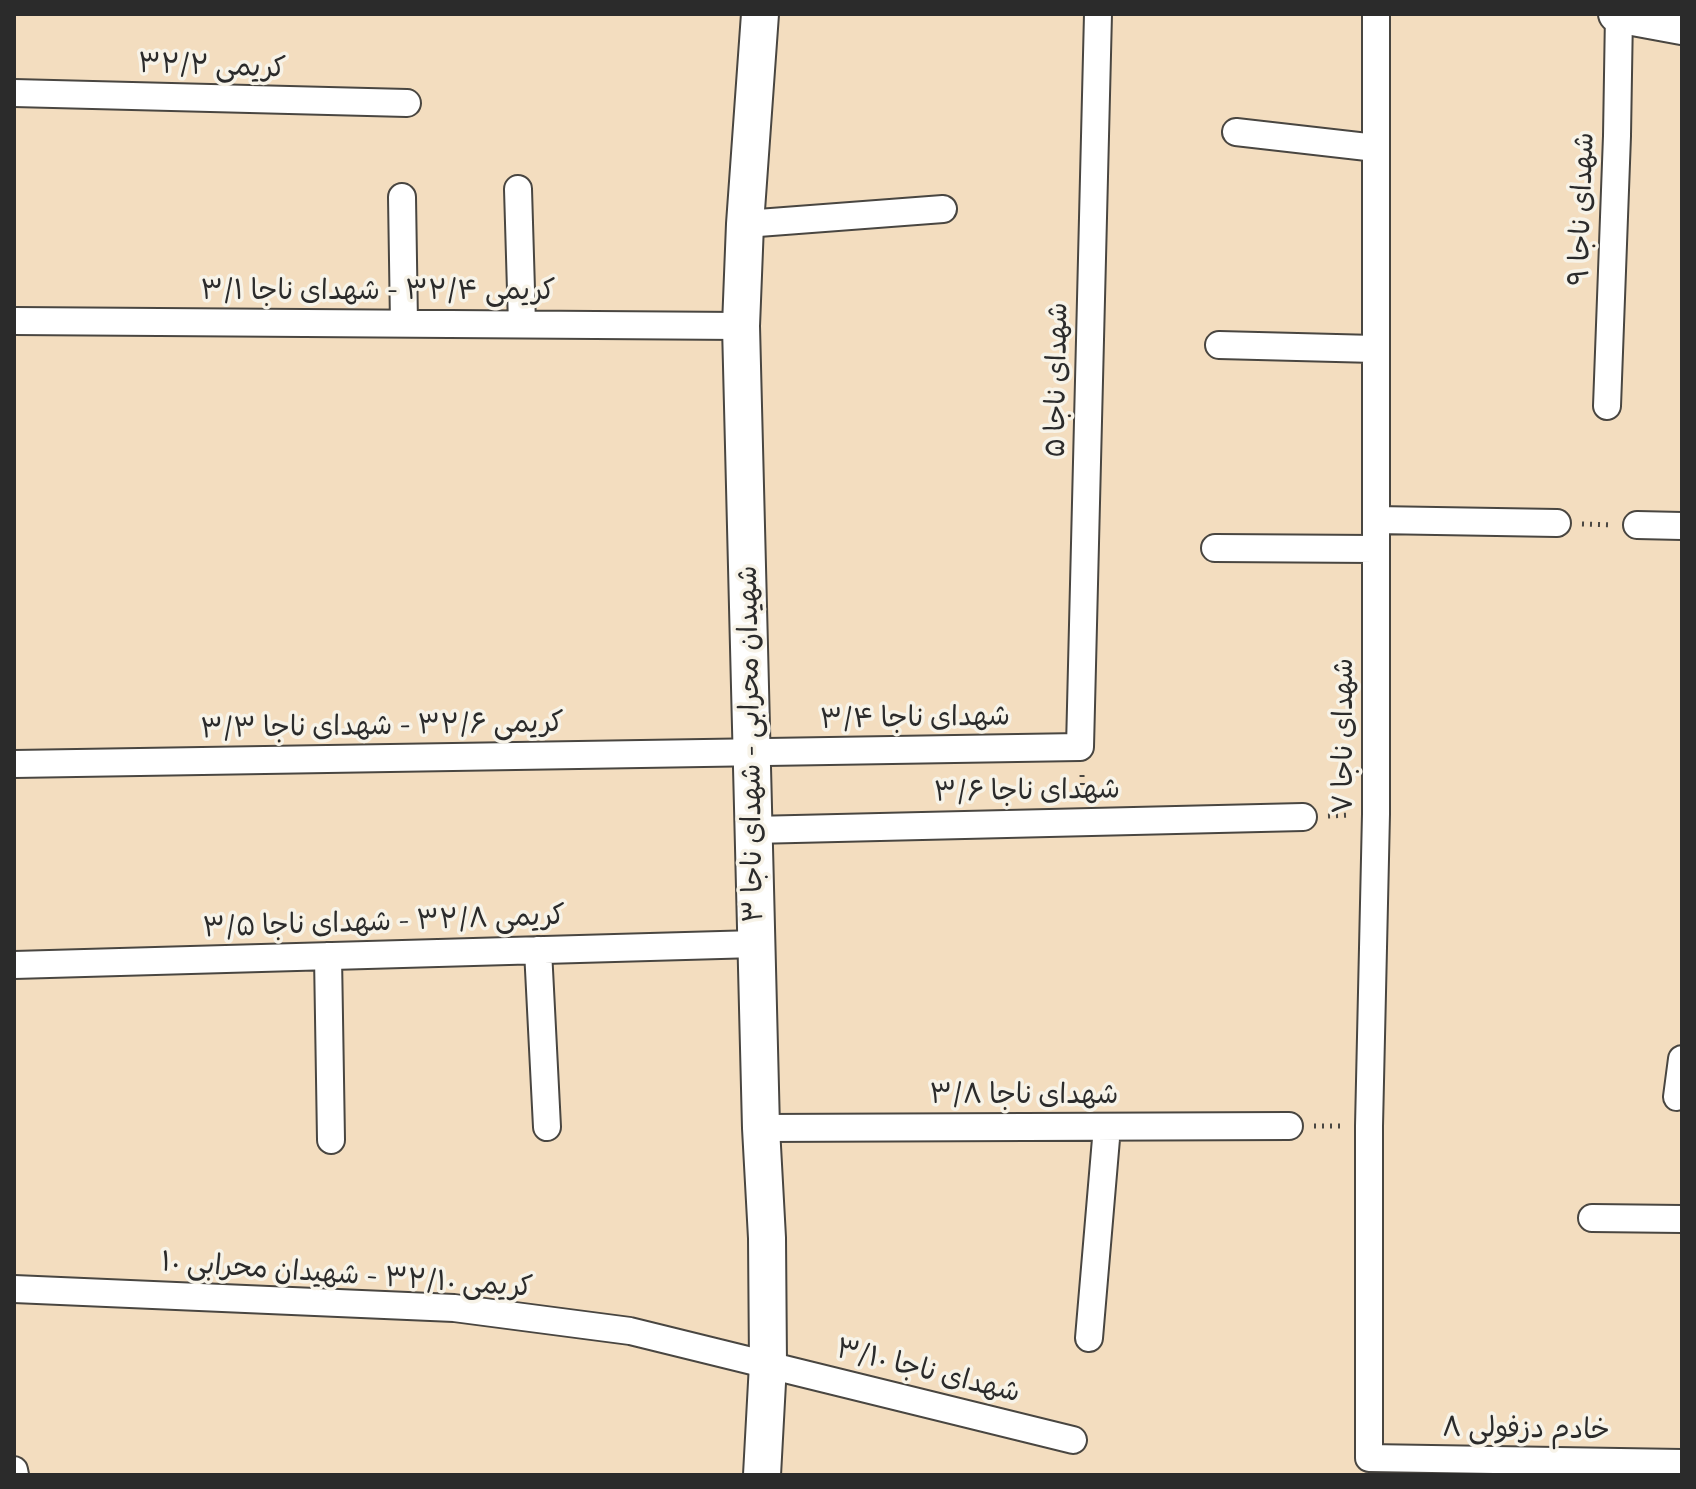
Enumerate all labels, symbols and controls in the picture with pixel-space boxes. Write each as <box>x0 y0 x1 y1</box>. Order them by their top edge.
street label: کریمی ۳۲/۲ <box>137 47 287 85</box>
street label: شهدای ناجا ۹ <box>1563 132 1601 286</box>
street label: کریمی ۳۲/۴ - شهدای ناجا ۳/۱ <box>201 274 555 308</box>
street label: شهدای ناجا ۵ <box>1039 302 1075 458</box>
street label: شهیدان محرابی - شهدای ناجا ۳ <box>731 565 771 923</box>
street label: شهدای ناجا ۷ <box>1327 658 1361 814</box>
street label: شهدای ناجا ۳/۴ <box>820 700 1010 736</box>
street label: کریمی ۳۲/۶ - شهدای ناجا ۳/۳ <box>200 706 564 746</box>
street label: شهدای ناجا ۳/۶ <box>934 773 1120 809</box>
street label: کریمی ۳۲/۸ - شهدای ناجا ۳/۵ <box>202 899 566 945</box>
street label: شهدای ناجا ۳/۸ <box>930 1078 1118 1112</box>
street label: کریمی ۳۲/۱۰ - شهیدان محرابی ۱۰ <box>160 1245 534 1305</box>
street label: شهدای ناجا ۳/۱۰ <box>833 1332 1023 1410</box>
street label: خادم دزفولی ۸ <box>1442 1411 1610 1447</box>

